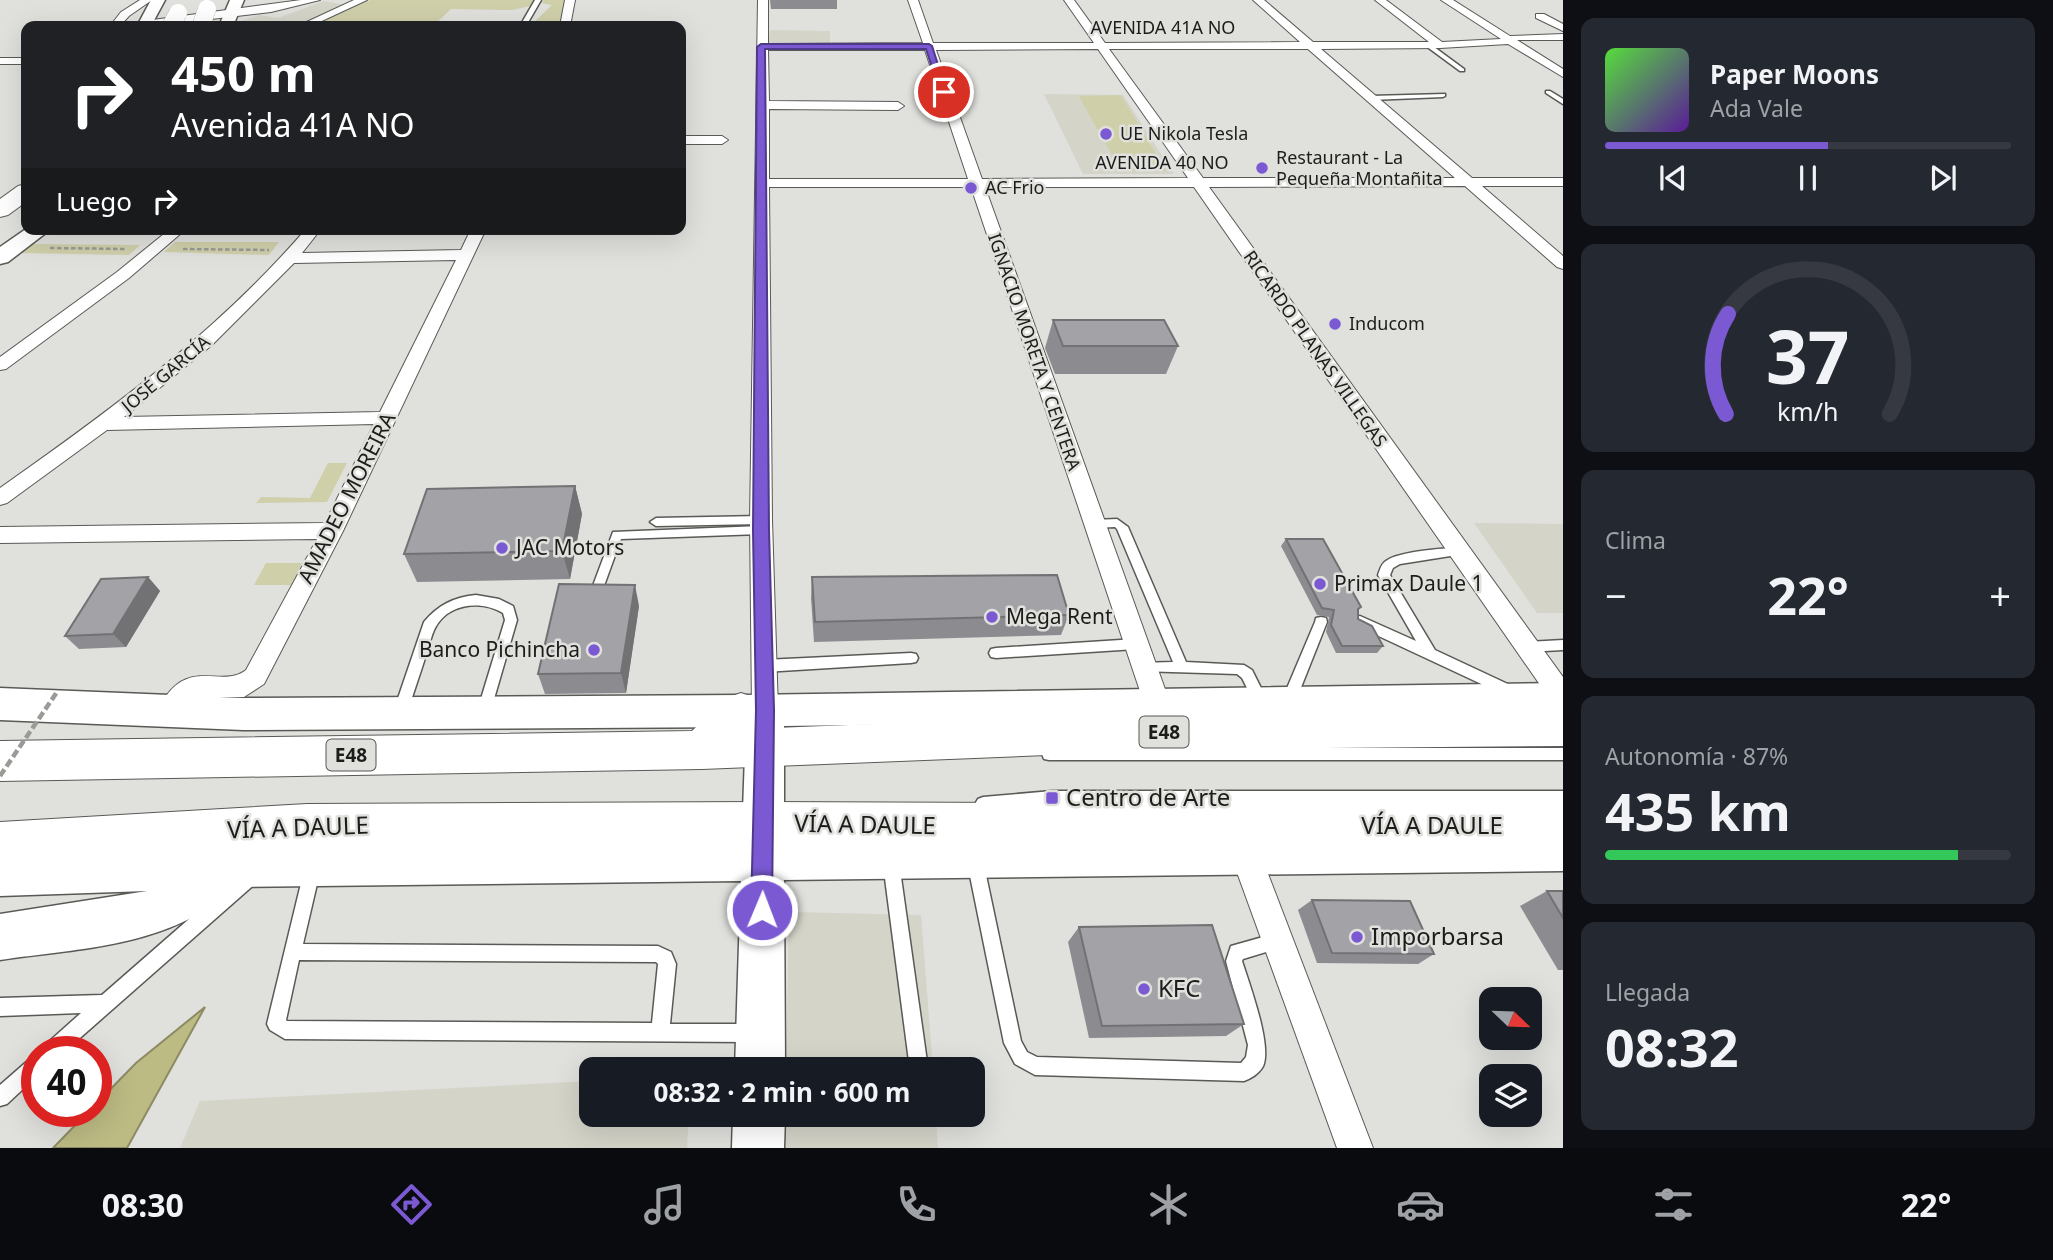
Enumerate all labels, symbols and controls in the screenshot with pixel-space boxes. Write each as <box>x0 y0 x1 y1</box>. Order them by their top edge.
street label: AVENIDA 41A NO <box>1091 15 1235 39</box>
text: 450 m <box>171 40 316 106</box>
icon: right <box>56 49 147 140</box>
text: Paper Moons <box>1710 56 1879 92</box>
pin <box>914 62 974 122</box>
icon: arrive <box>925 73 963 111</box>
text: Ada Vale <box>1710 92 1803 124</box>
text: Avenida 41A NO <box>171 103 414 146</box>
place label: UE Nikola Tesla <box>1120 121 1248 145</box>
marker: UE Nikola Tesla <box>1098 126 1114 142</box>
place label: Restaurant - La Pequeña Montañita <box>1276 145 1443 190</box>
street label: AVENIDA 40 NO <box>1095 150 1229 174</box>
icon: previous <box>1654 159 1692 197</box>
icon: pause <box>1789 159 1827 197</box>
icon: next <box>1924 159 1962 197</box>
marker: Restaurant - La Pequeña Montañita <box>1254 160 1270 176</box>
place label: AC Frio <box>985 175 1045 199</box>
marker: AC Frio <box>963 180 979 196</box>
icon: right <box>146 182 184 220</box>
text: Luego <box>56 183 132 219</box>
street label: IGNACIO MORETA Y CENTERA <box>983 230 1087 474</box>
street label: RICARDO PLANAS VILLEGAS <box>1239 245 1393 452</box>
text: 37 <box>1766 306 1850 405</box>
place label: Inducom <box>1349 311 1425 335</box>
marker: Inducom <box>1327 316 1343 332</box>
street label: JOSÉ GARCÍA <box>115 329 215 419</box>
text: km/h <box>1777 394 1839 428</box>
street label: AMADEO MOREIRA <box>291 407 402 588</box>
text: Clima <box>1605 524 1666 556</box>
place label: JAC Motors <box>514 533 624 561</box>
marker: JAC Motors <box>494 540 510 556</box>
text: 22° <box>1767 559 1849 630</box>
place label: Primax Daule 1 <box>1334 569 1484 597</box>
text: − <box>1605 569 1627 621</box>
text: + <box>1989 569 2011 621</box>
marker: Primax Daule 1 <box>1312 576 1328 592</box>
place label: Mega Rent <box>1006 602 1113 630</box>
marker: Mega Rent <box>984 609 1000 625</box>
place label: Banco Pichincha <box>419 635 580 663</box>
marker: Banco Pichincha <box>586 642 602 658</box>
road number: E48 <box>1140 716 1188 748</box>
road number: E48 <box>326 740 376 770</box>
text: Autonomía · 87% <box>1605 740 1788 772</box>
text: 435 km <box>1605 775 1791 846</box>
place label: Centro de Arte <box>1066 780 1230 813</box>
marker: Centro de Arte <box>1044 790 1060 806</box>
street label: VÍA A DAULE <box>794 806 936 841</box>
street label: VÍA A DAULE <box>227 808 369 845</box>
street label: VÍA A DAULE <box>1361 808 1503 841</box>
position arrow <box>725 873 799 947</box>
place label: Imporbarsa <box>1371 919 1504 952</box>
marker: Imporbarsa <box>1349 929 1365 945</box>
place label: KFC <box>1158 971 1200 1004</box>
text: Llegada <box>1605 976 1690 1008</box>
marker: KFC <box>1136 981 1152 997</box>
north arrow <box>1479 987 1542 1050</box>
map controls <box>1479 987 1542 1127</box>
text: 08:32 <box>1605 1011 1739 1082</box>
speed limit sign: 40 <box>21 1036 112 1127</box>
button: layers <box>1479 1064 1542 1127</box>
text: 08:32 · 2 min · 600 m <box>654 1074 910 1110</box>
icon: directions <box>387 1180 436 1229</box>
icon: music <box>640 1180 689 1229</box>
icon: phone <box>892 1180 941 1229</box>
icon: climate <box>1144 1180 1193 1229</box>
icon: car <box>1396 1180 1445 1229</box>
icon: filters <box>1649 1180 1698 1229</box>
text: 08:30 <box>102 1183 184 1226</box>
text: 22° <box>1901 1183 1951 1226</box>

